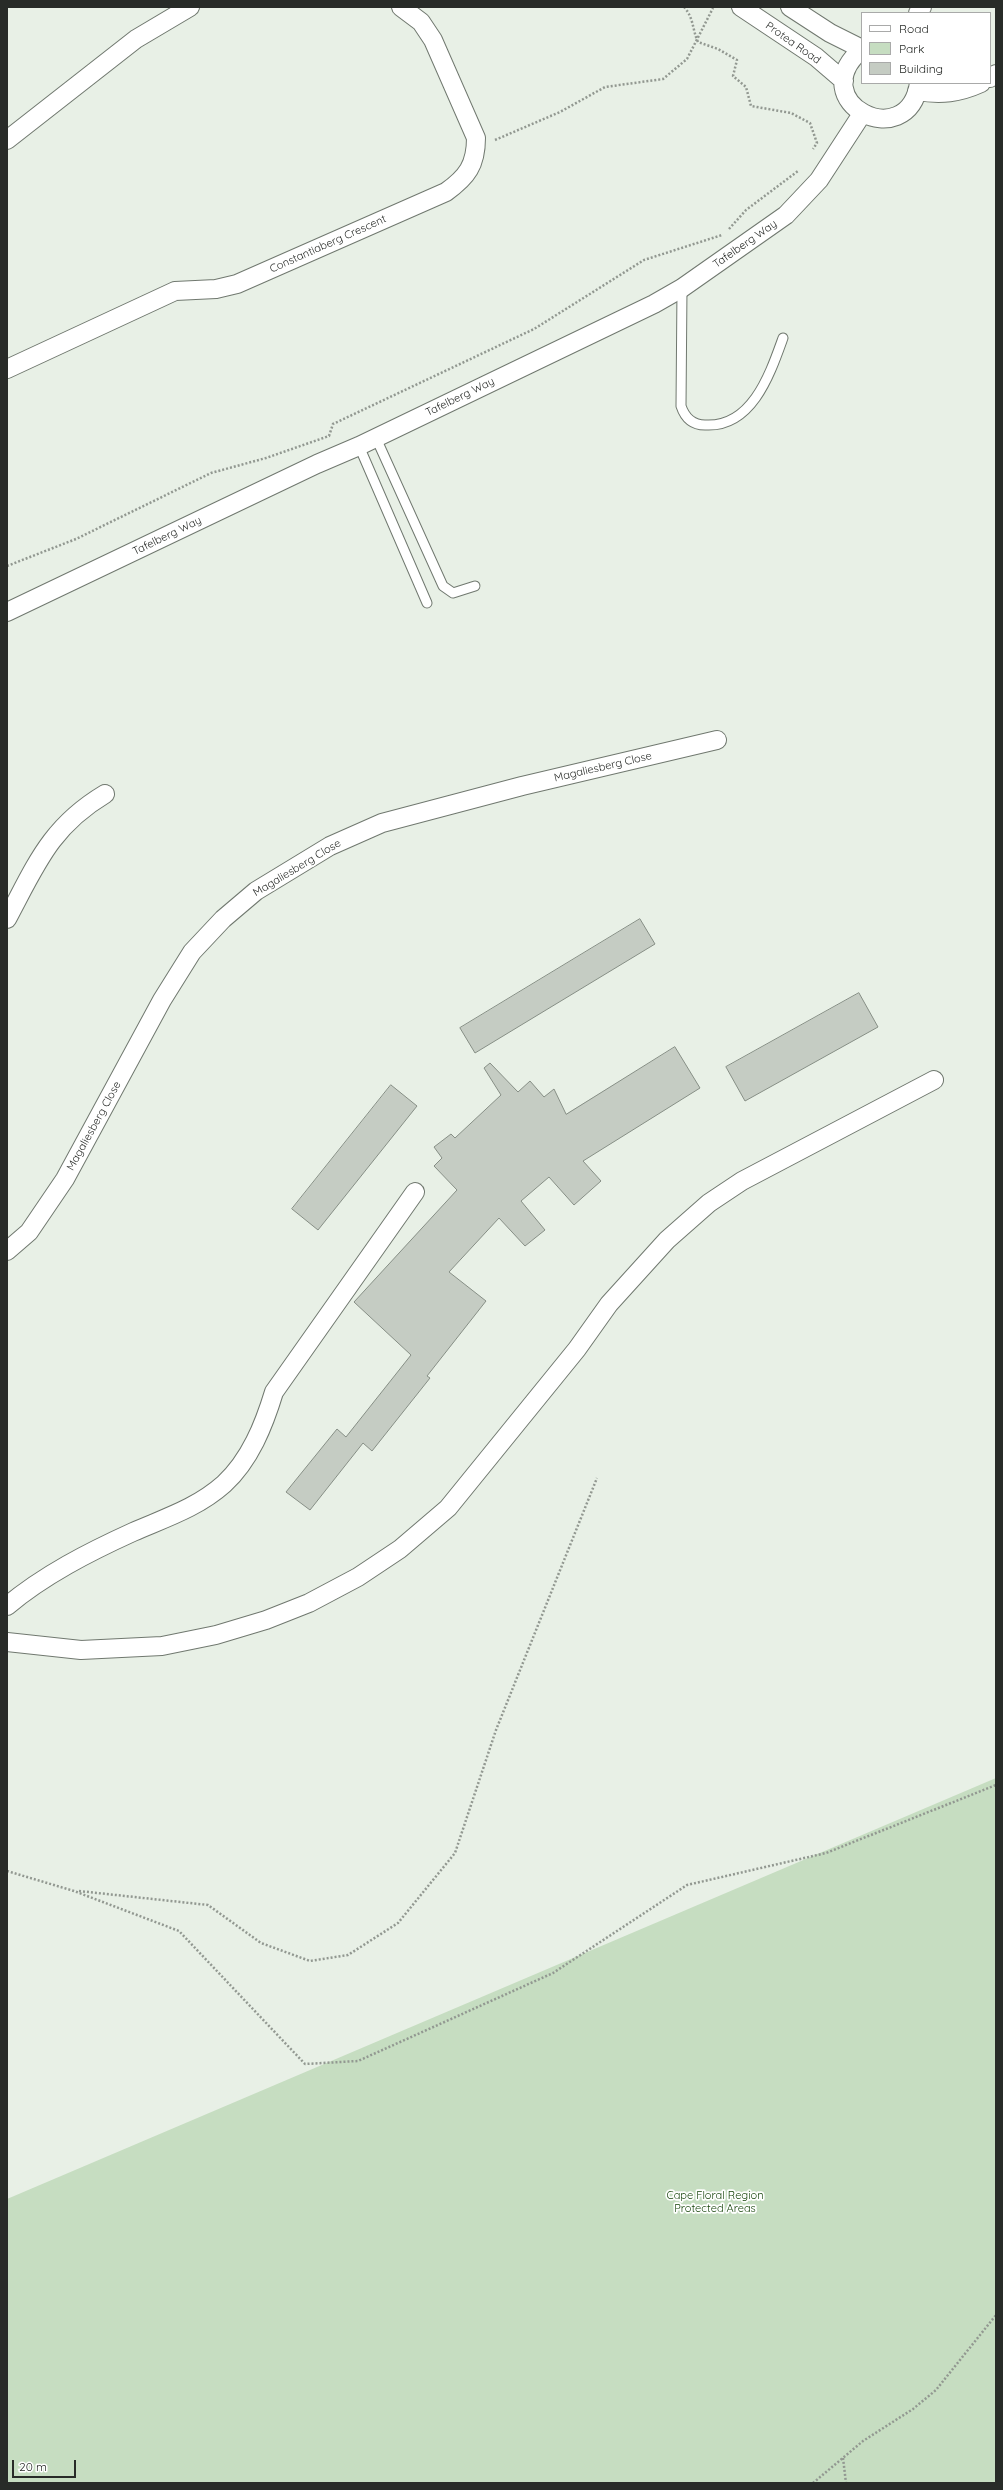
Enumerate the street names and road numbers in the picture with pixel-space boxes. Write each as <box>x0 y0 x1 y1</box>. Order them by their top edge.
street label: Protea Road <box>763 19 823 67</box>
street label: Constantiaberg Crescent <box>268 212 388 276</box>
street label: Tafelberg Way <box>711 217 779 271</box>
street label: Tafelberg Way <box>424 375 496 419</box>
street label: Tafelberg Way <box>131 514 203 558</box>
street label: Magaliesberg Close <box>553 749 653 785</box>
street label: Magaliesberg Close <box>251 837 343 899</box>
street label: Magaliesberg Close <box>64 1079 124 1173</box>

